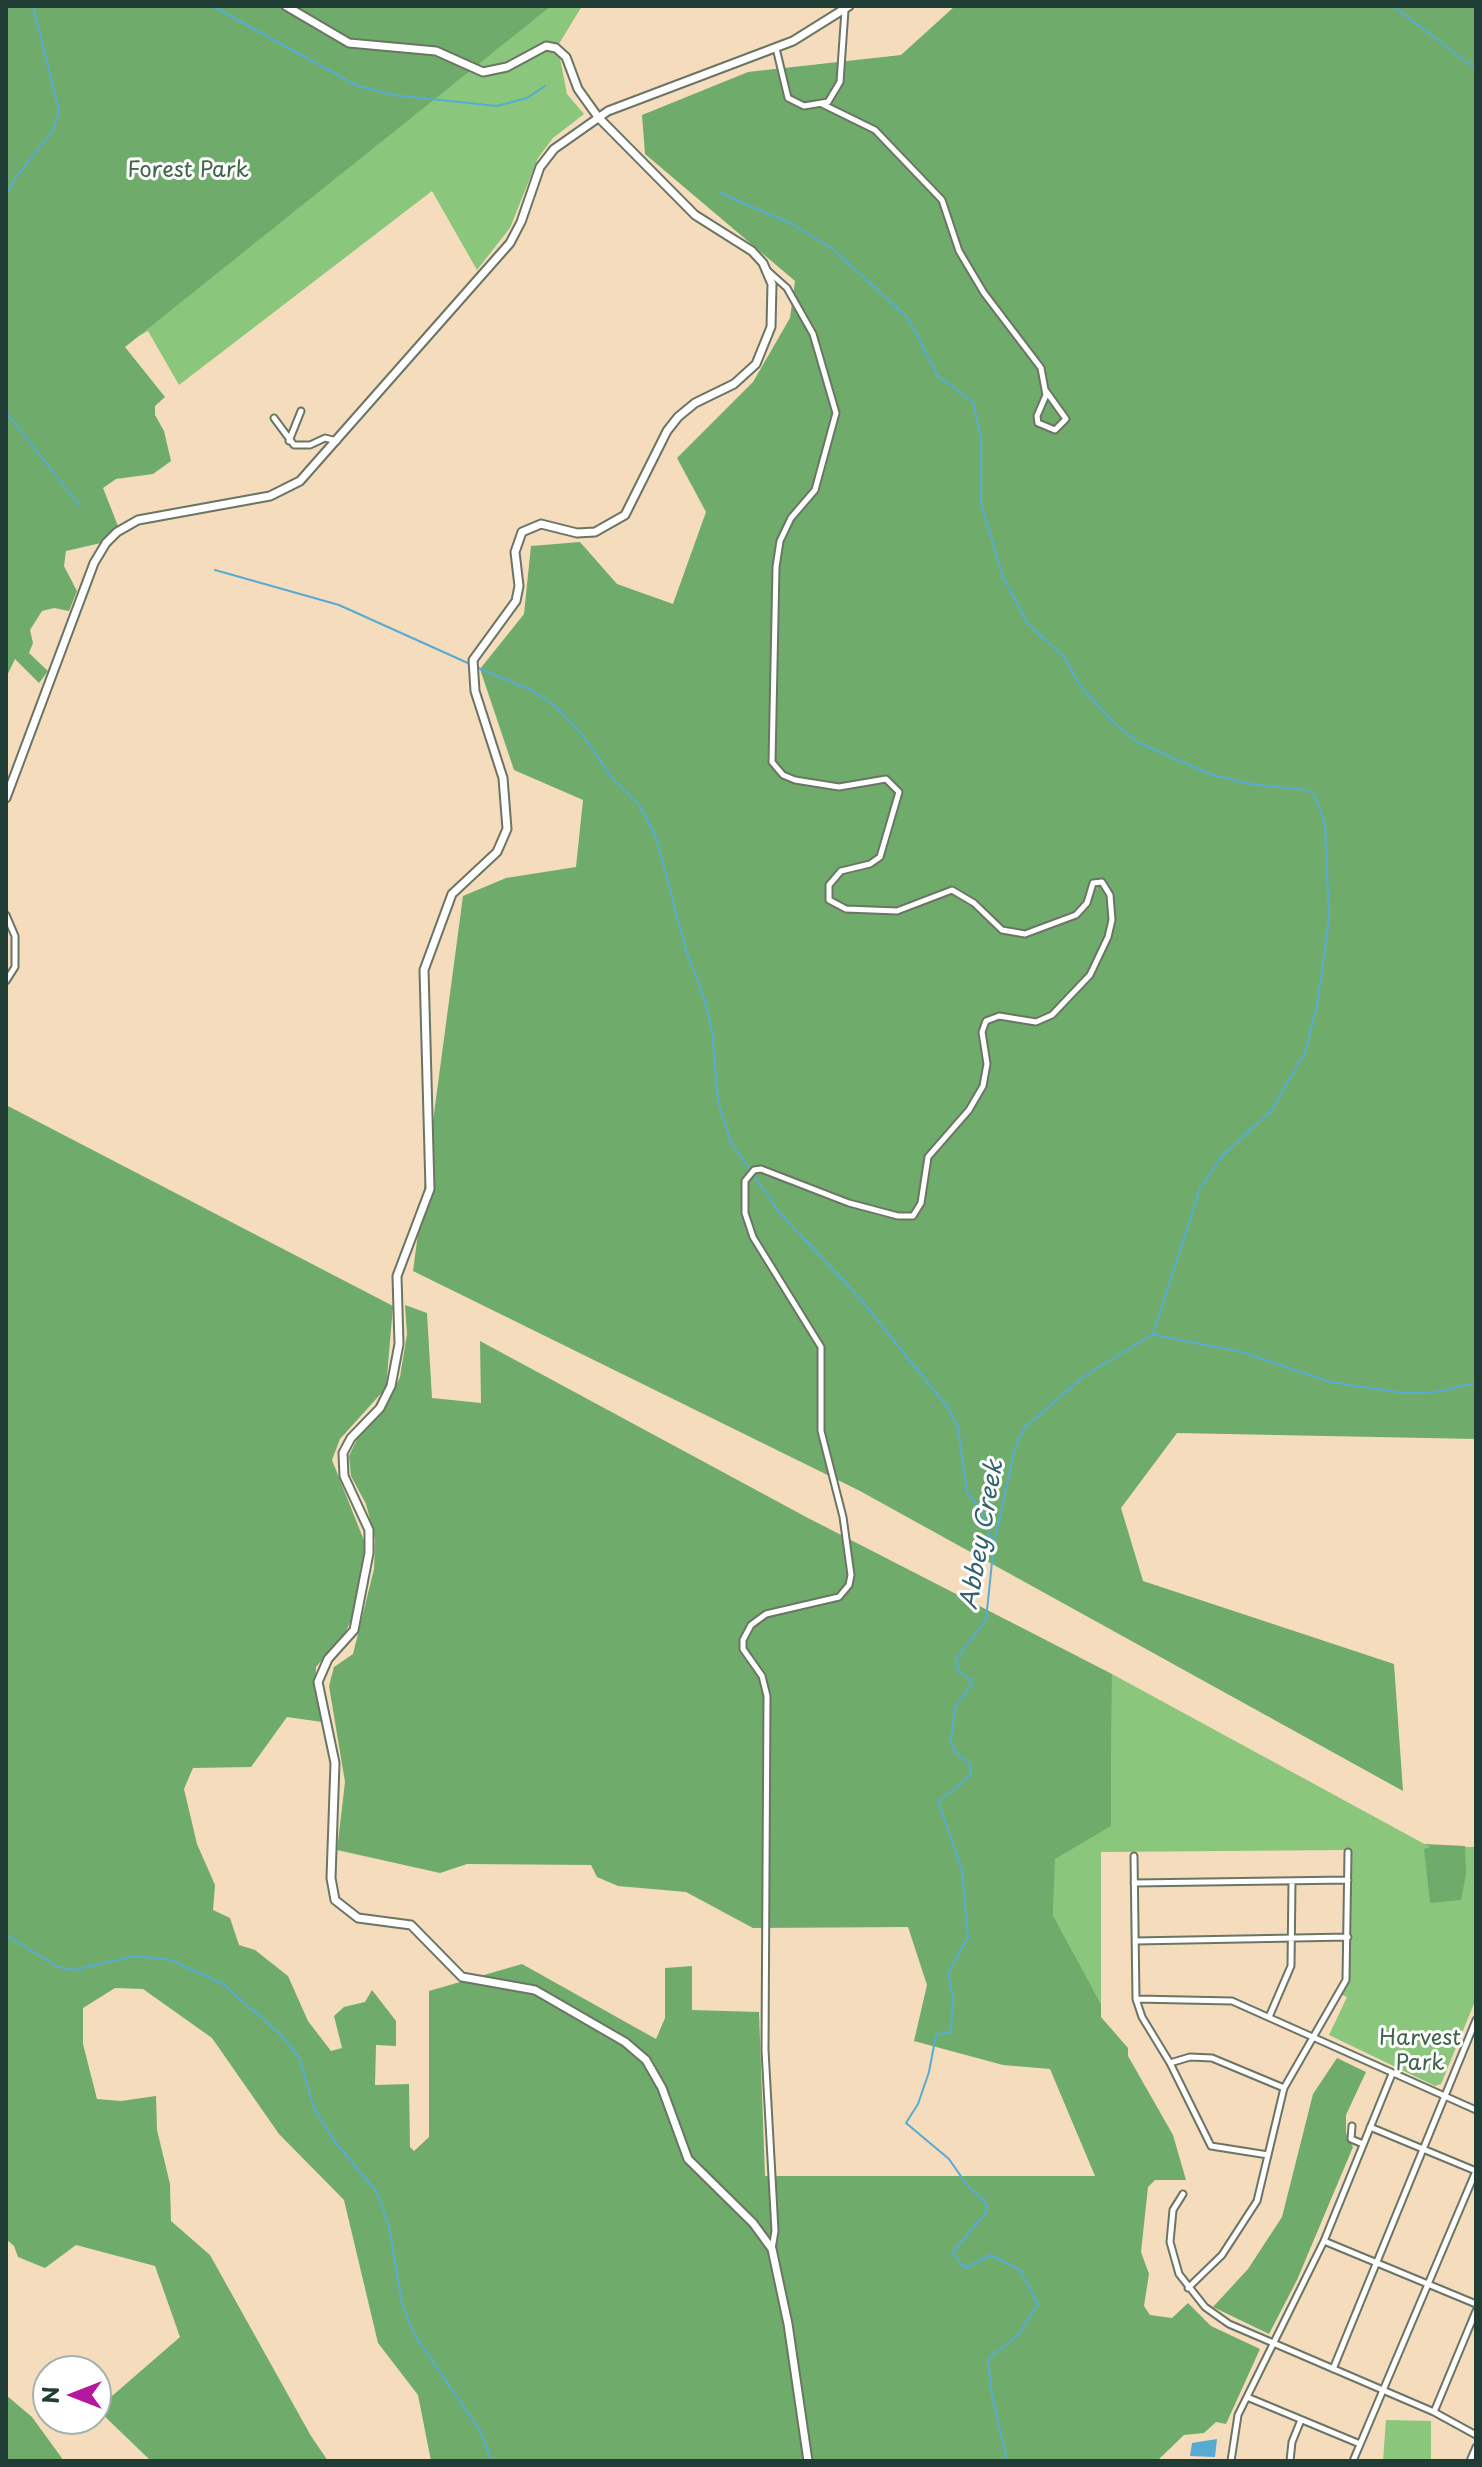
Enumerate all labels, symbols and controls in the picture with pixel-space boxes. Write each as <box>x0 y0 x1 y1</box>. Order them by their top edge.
park label: Forest Park <box>127 158 249 184</box>
water label: Abbey Creek <box>956 1458 1010 1612</box>
park label: Harvest Park <box>1379 2026 1461 2078</box>
north arrow <box>32 2355 112 2435</box>
text: N <box>33 2386 66 2404</box>

